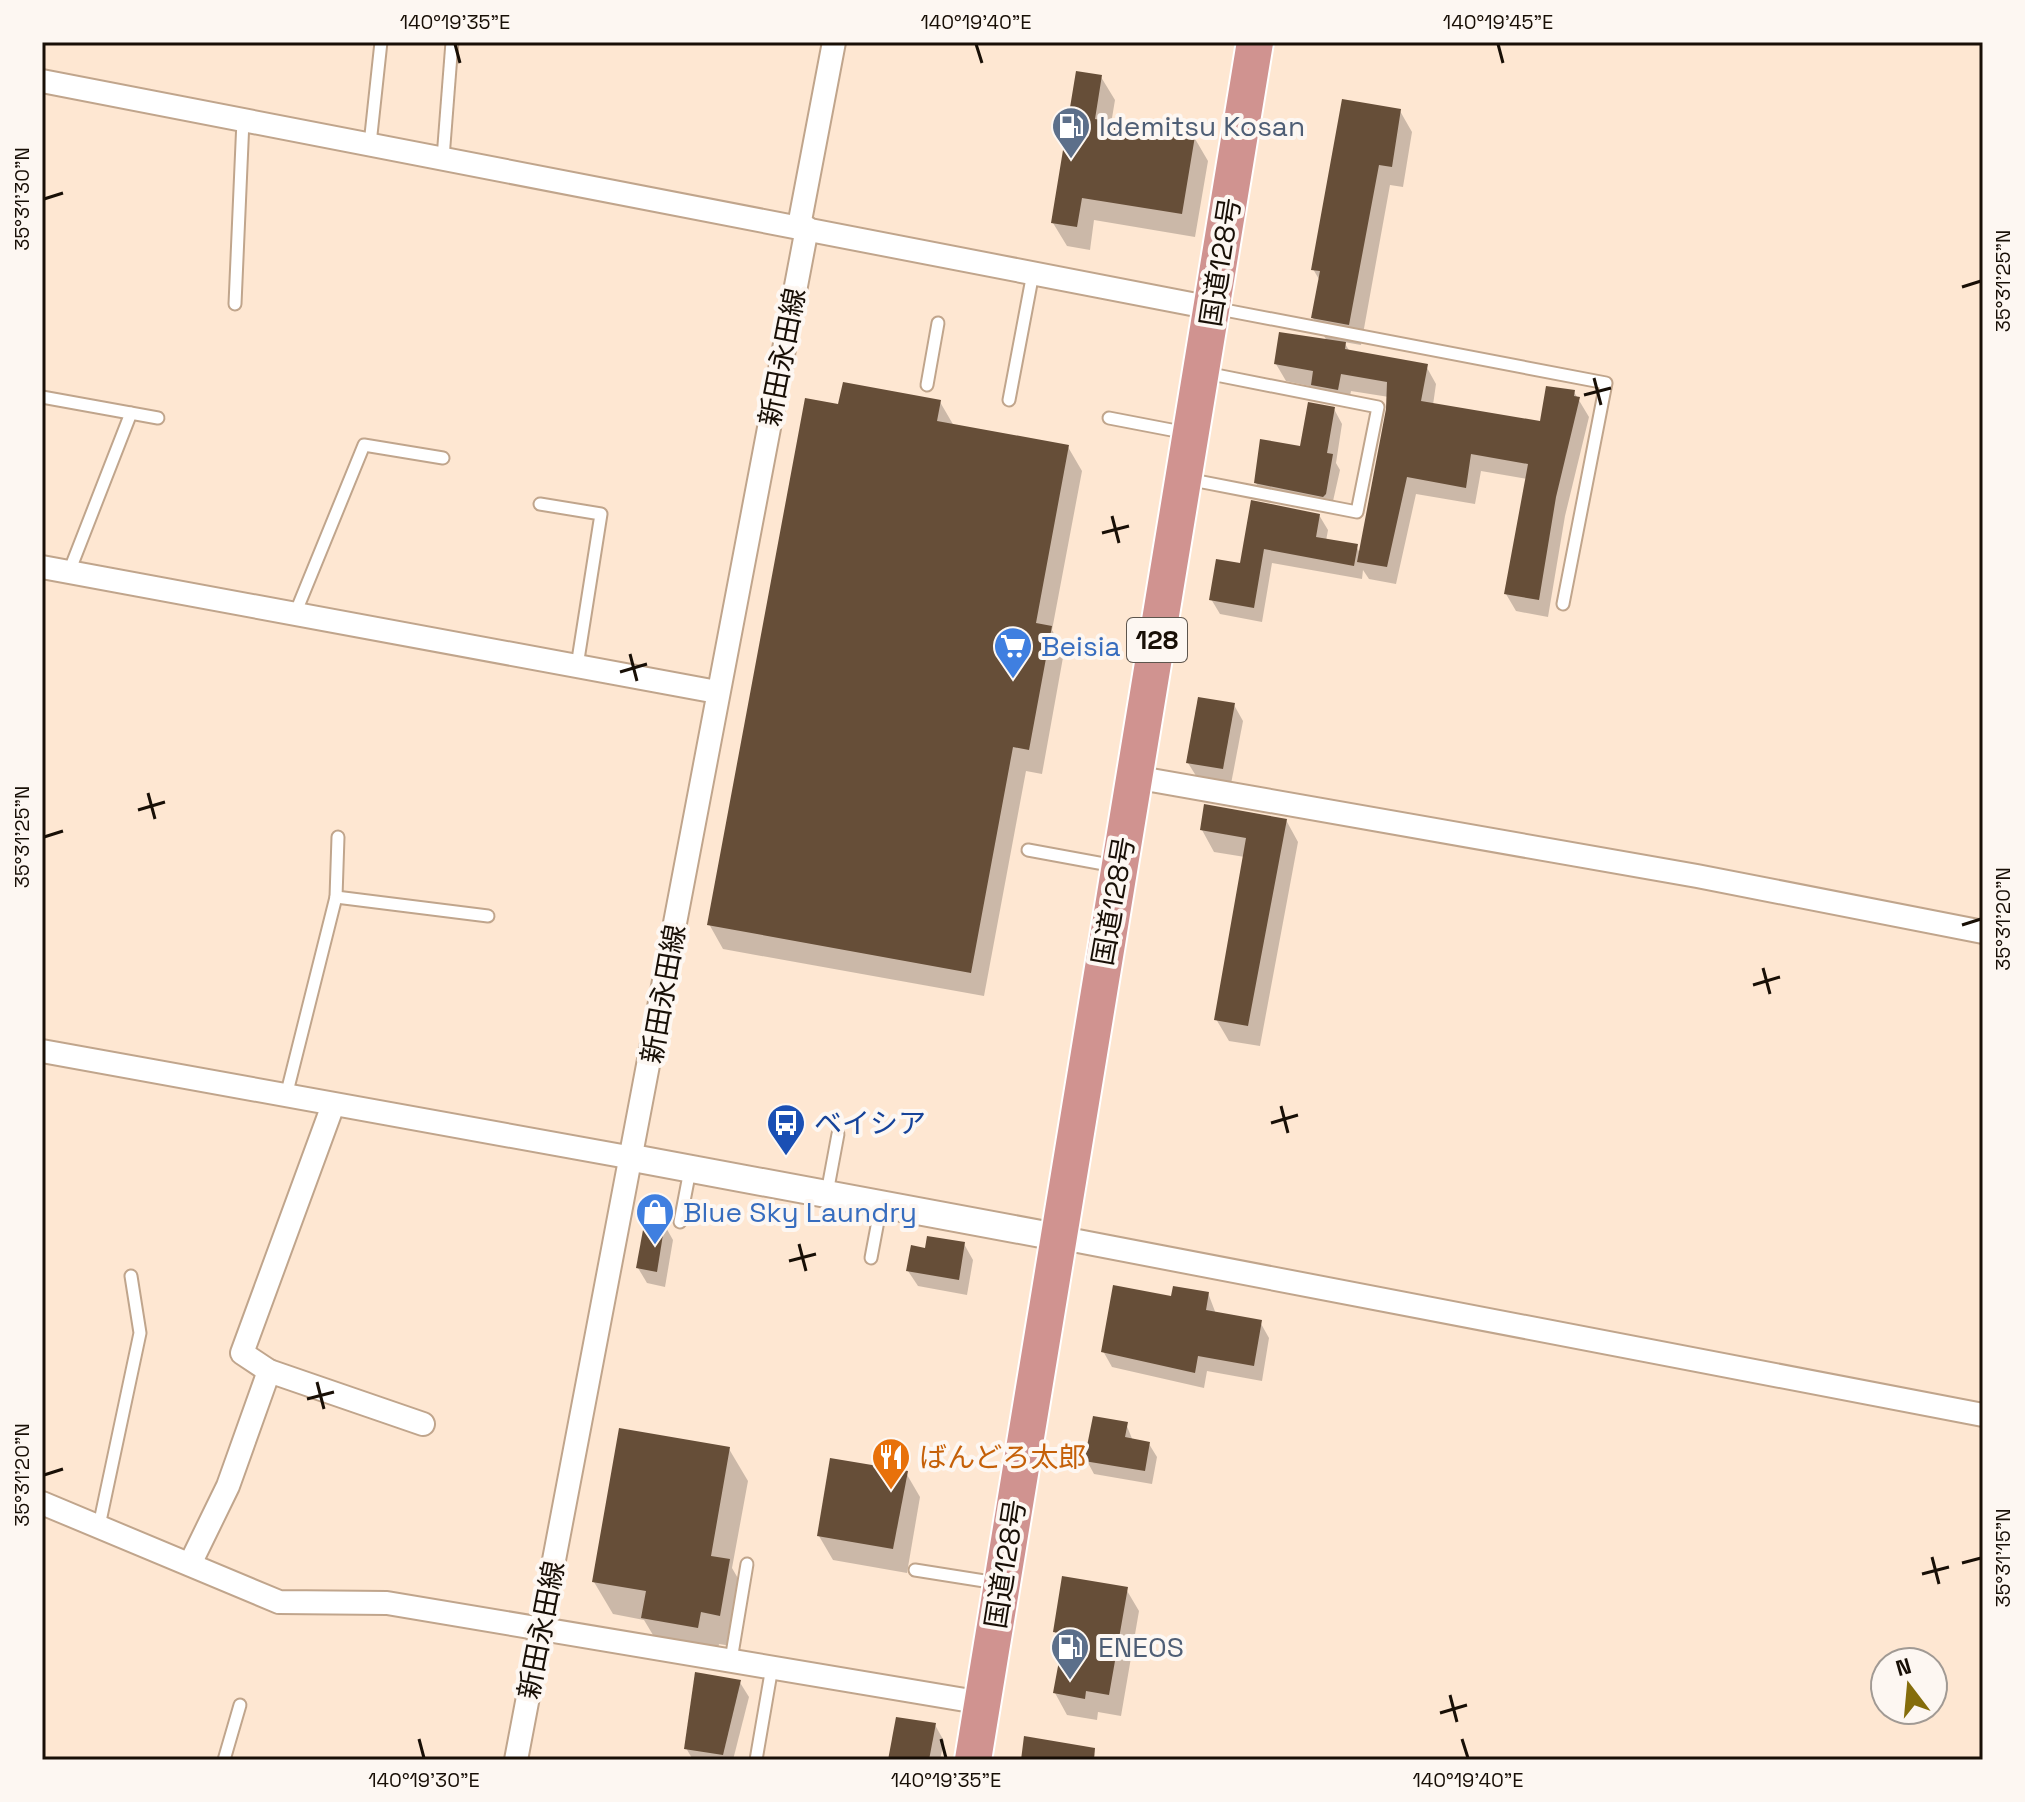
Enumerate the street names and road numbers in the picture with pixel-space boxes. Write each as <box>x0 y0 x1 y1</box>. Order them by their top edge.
street label: 国道128号 <box>1192 195 1248 329</box>
street label: 新田永田線 <box>751 285 813 429</box>
road number: 128 <box>1127 618 1187 662</box>
street label: 国道128号 <box>1084 834 1142 968</box>
street label: 新田永田線 <box>633 922 693 1066</box>
street label: 国道128号 <box>977 1497 1033 1631</box>
street label: 新田永田線 <box>510 1558 572 1702</box>

